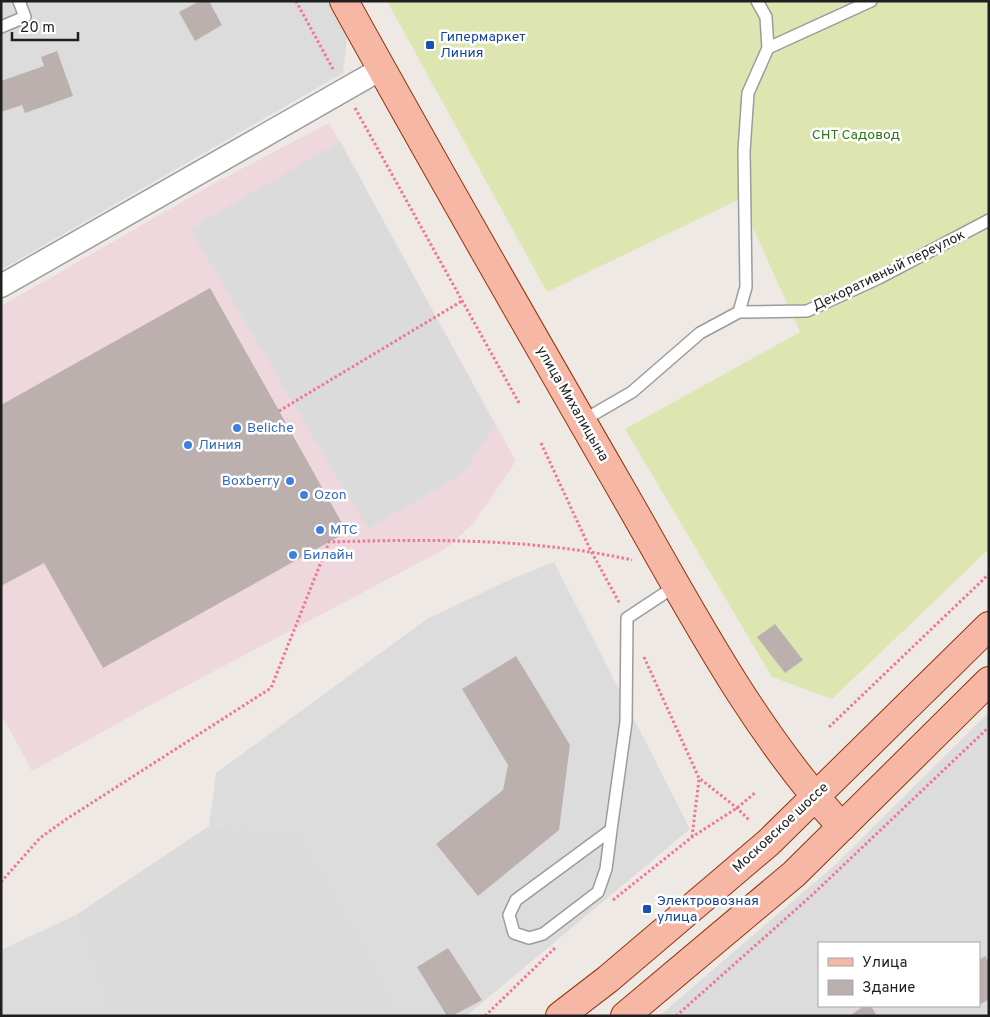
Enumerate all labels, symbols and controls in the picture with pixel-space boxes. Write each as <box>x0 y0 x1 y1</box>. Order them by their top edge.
scale bar <box>12 10 79 42</box>
text: 20 m <box>20 19 55 38</box>
place label: Гипермаркет Линия <box>440 29 526 62</box>
marker: Гипермаркет Линия <box>424 39 436 51</box>
park label: СНТ Садовод <box>812 127 900 144</box>
street label: Декоративный переулок <box>810 227 968 315</box>
street label: улица Михалицына <box>532 343 612 465</box>
place label: Beliche <box>247 420 294 437</box>
marker: Beliche <box>231 422 243 434</box>
place label: Линия <box>198 437 242 454</box>
marker: Линия <box>182 439 194 451</box>
place label: Boxberry <box>222 473 280 490</box>
marker: Boxberry <box>284 475 296 487</box>
place label: Ozon <box>314 487 347 504</box>
marker: Ozon <box>298 489 310 501</box>
place label: МТС <box>330 522 358 539</box>
marker: МТС <box>314 524 326 536</box>
place label: Билайн <box>303 547 353 564</box>
marker: Билайн <box>287 549 299 561</box>
street label: Московское шоссе <box>730 779 832 877</box>
place label: Электровозная улица <box>657 893 759 926</box>
marker: Электровозная улица <box>641 903 653 915</box>
legend <box>818 942 980 1007</box>
text: Улица <box>862 954 907 973</box>
text: Здание <box>862 979 915 998</box>

